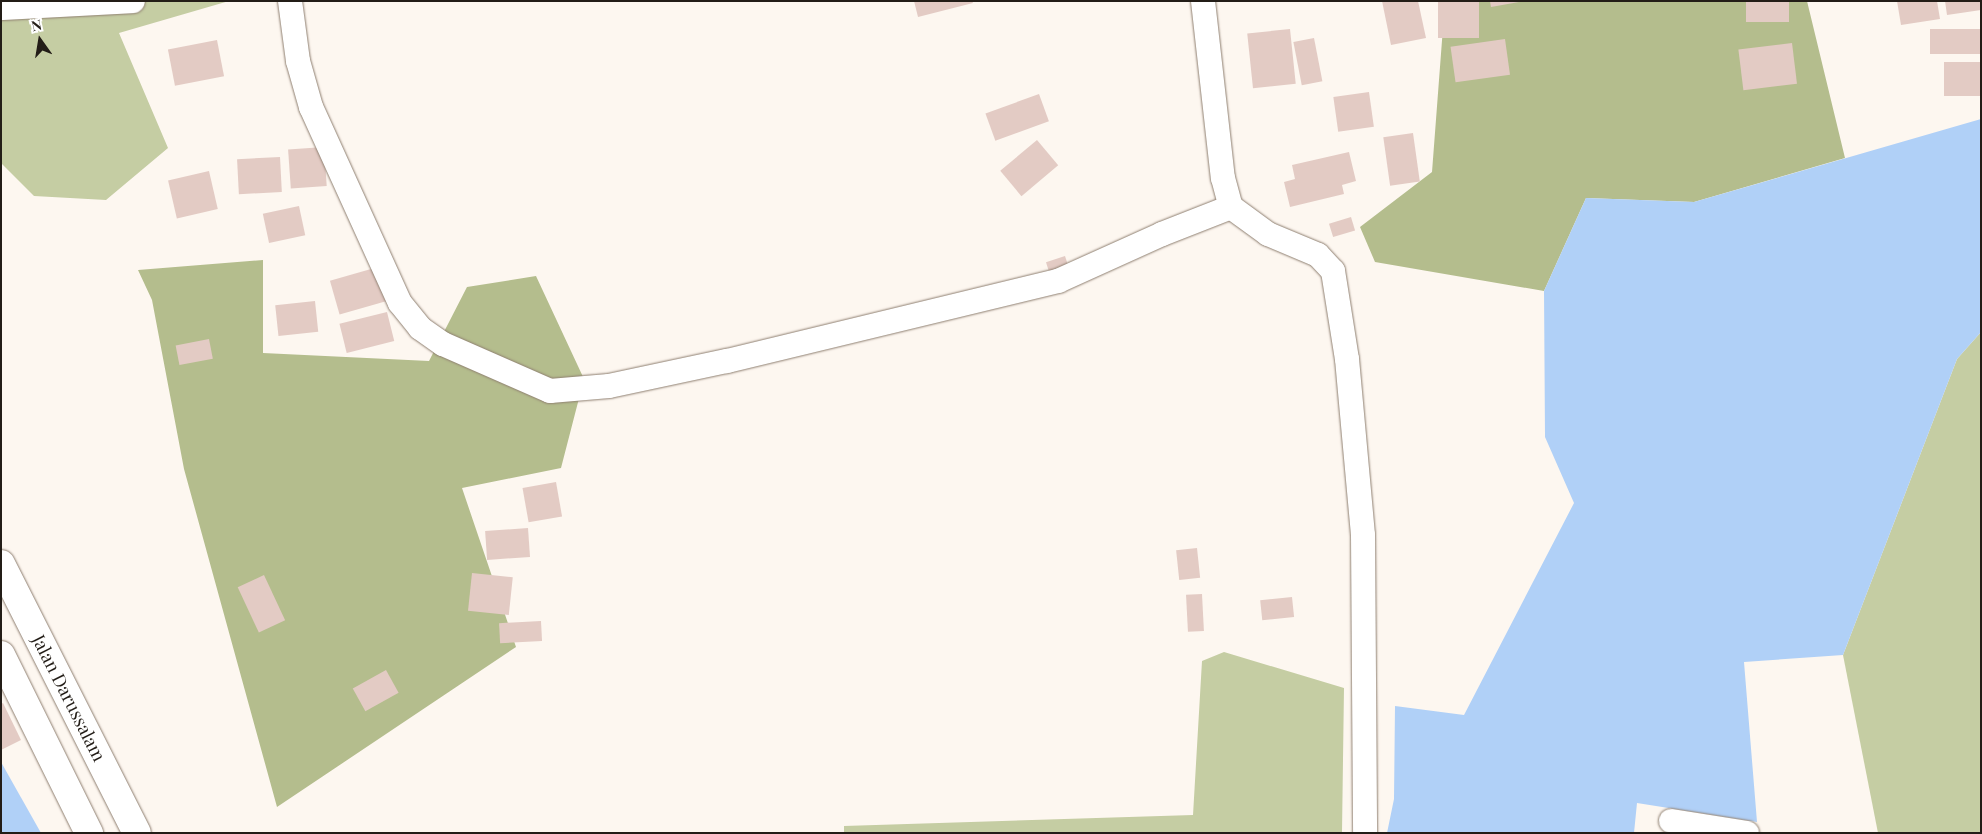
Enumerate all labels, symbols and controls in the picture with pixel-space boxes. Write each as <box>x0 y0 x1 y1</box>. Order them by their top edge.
north arrow <box>15 15 65 65</box>
text: N <box>29 15 44 35</box>
street label: Jalan Darussalam <box>28 631 110 765</box>

